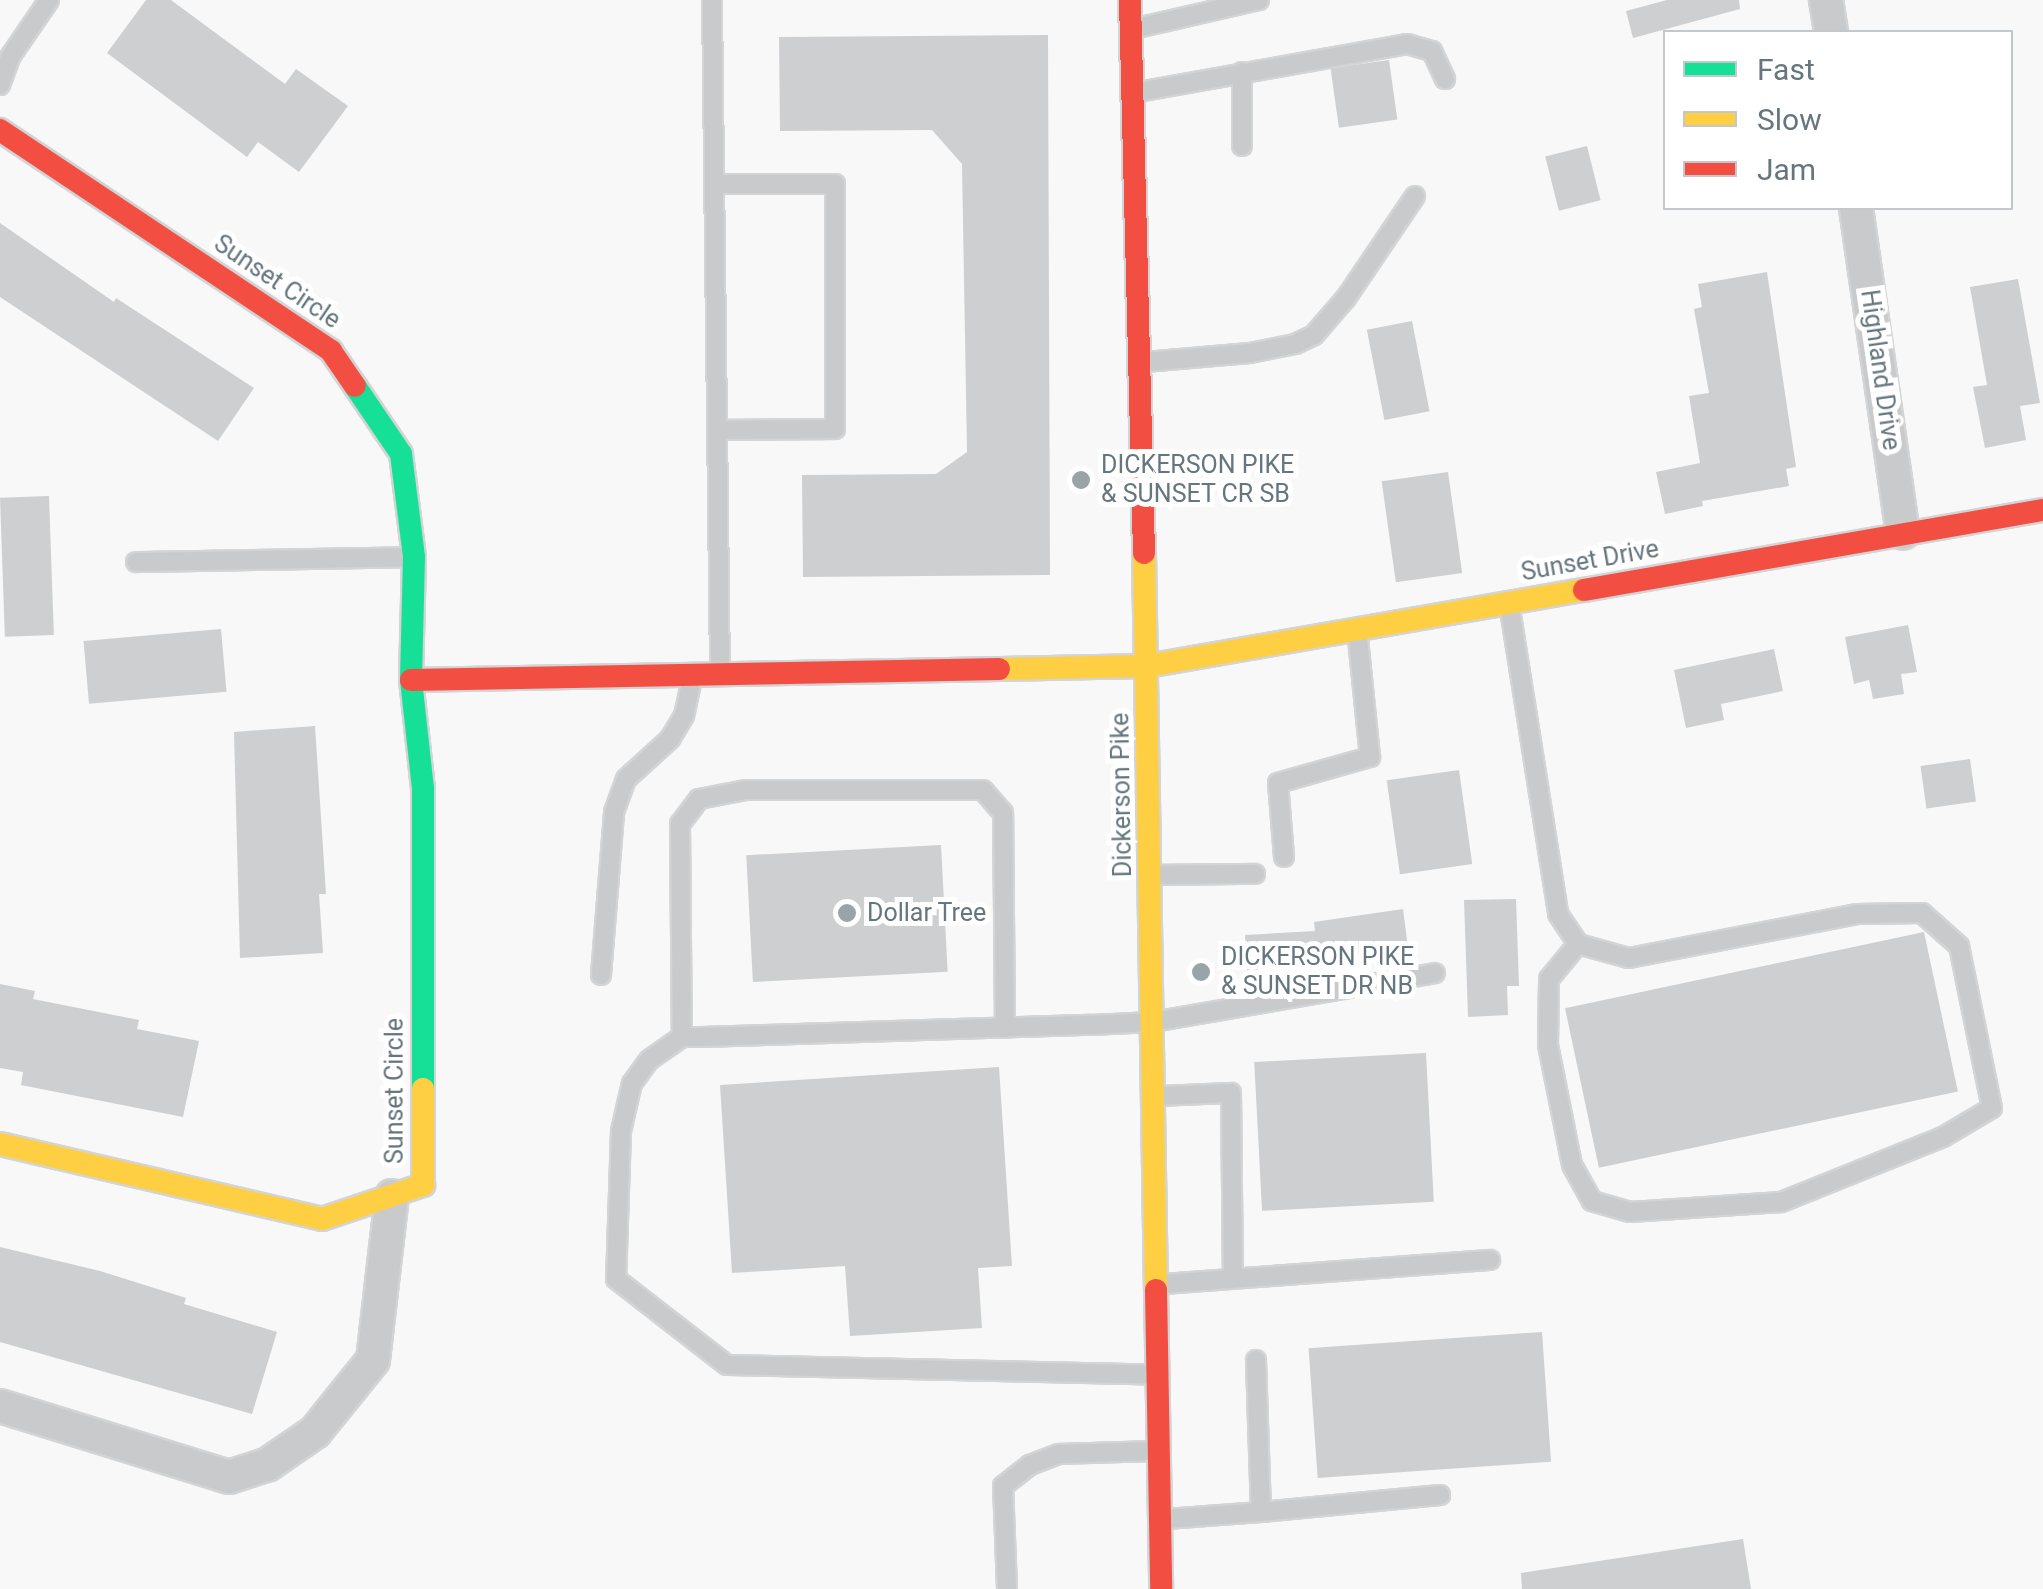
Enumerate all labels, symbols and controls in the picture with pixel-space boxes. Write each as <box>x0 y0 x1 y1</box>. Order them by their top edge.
legend <box>1663 30 2013 210</box>
text: Fast <box>1757 52 1815 87</box>
text: Slow <box>1757 102 1822 137</box>
text: Jam <box>1757 152 1816 187</box>
street label: Sunset Circle <box>208 229 346 335</box>
street label: Highland Drive <box>1854 288 1906 452</box>
place label: DICKERSON PIKE & SUNSET CR SB <box>1101 451 1294 510</box>
marker: DICKERSON PIKE & SUNSET CR SB <box>1070 469 1092 491</box>
street label: Sunset Drive <box>1519 534 1661 588</box>
street label: Dickerson Pike <box>1106 713 1138 877</box>
place label: Dollar Tree <box>867 898 987 928</box>
marker: Dollar Tree <box>836 902 858 924</box>
place label: DICKERSON PIKE & SUNSET DR NB <box>1221 943 1414 1002</box>
marker: DICKERSON PIKE & SUNSET DR NB <box>1190 961 1212 983</box>
street label: Sunset Circle <box>380 1018 410 1164</box>

